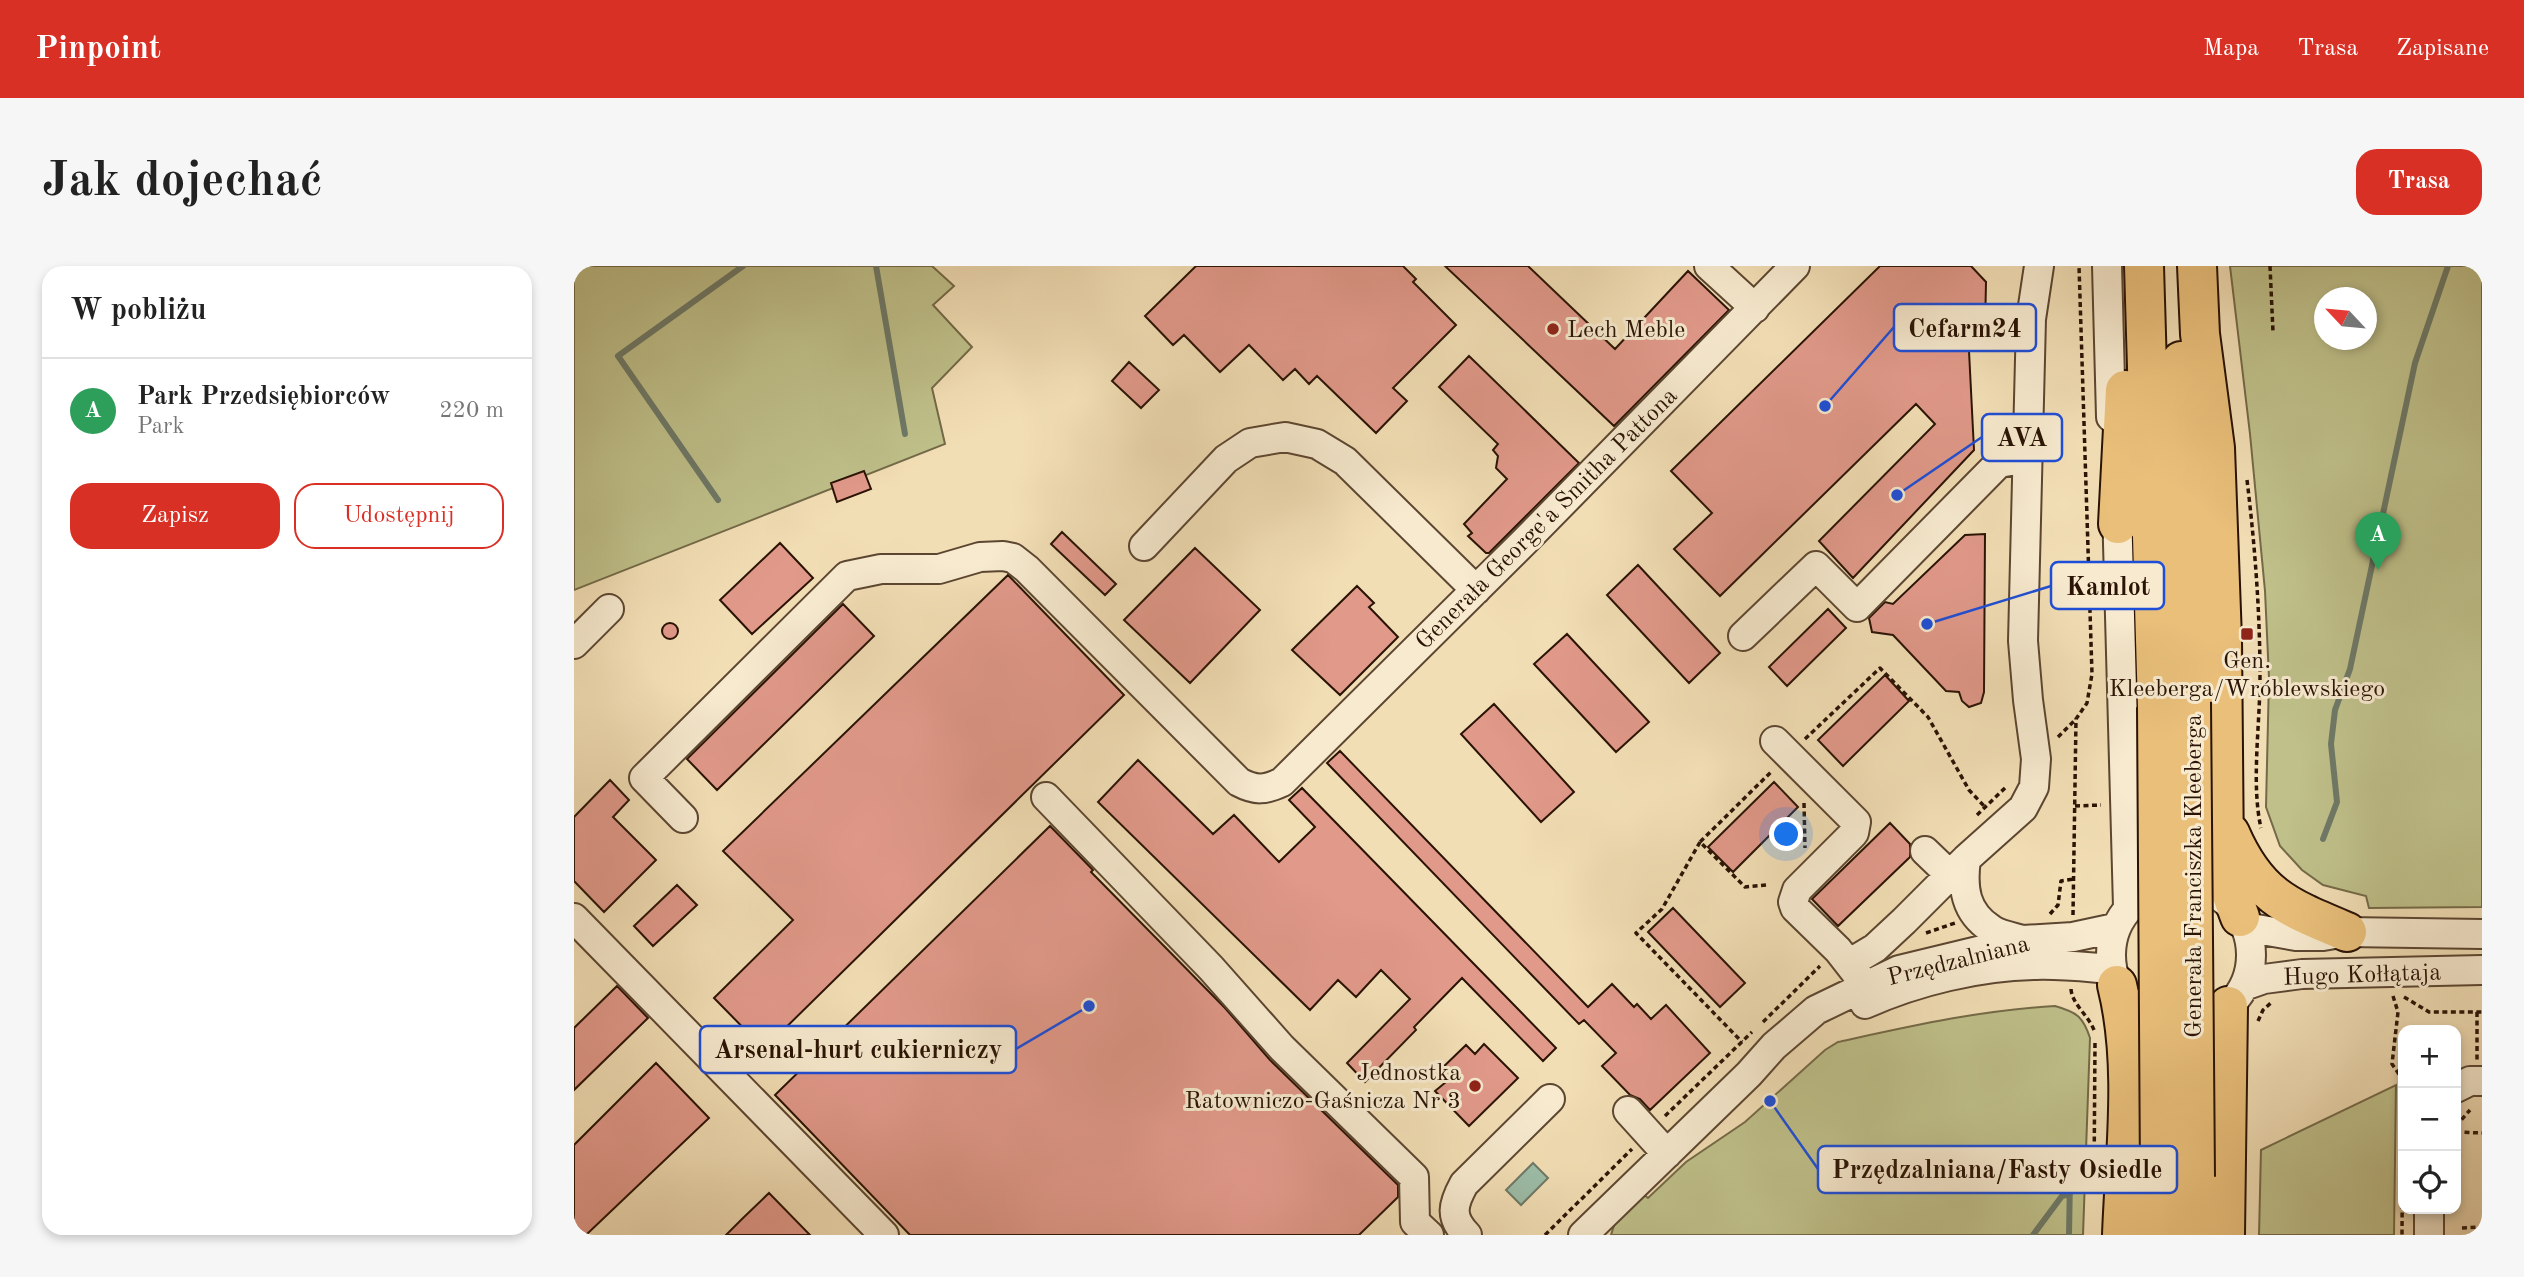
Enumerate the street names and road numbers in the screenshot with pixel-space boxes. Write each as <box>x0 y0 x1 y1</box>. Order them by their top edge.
street label: Generała George'a Smitha Pattona <box>1412 384 1683 655</box>
street label: Generała Franciszka Kleeberga <box>2183 714 2207 1038</box>
street label: Przędzalniana <box>1885 933 2032 991</box>
street label: Hugo Kołłątaja <box>2283 961 2442 991</box>

